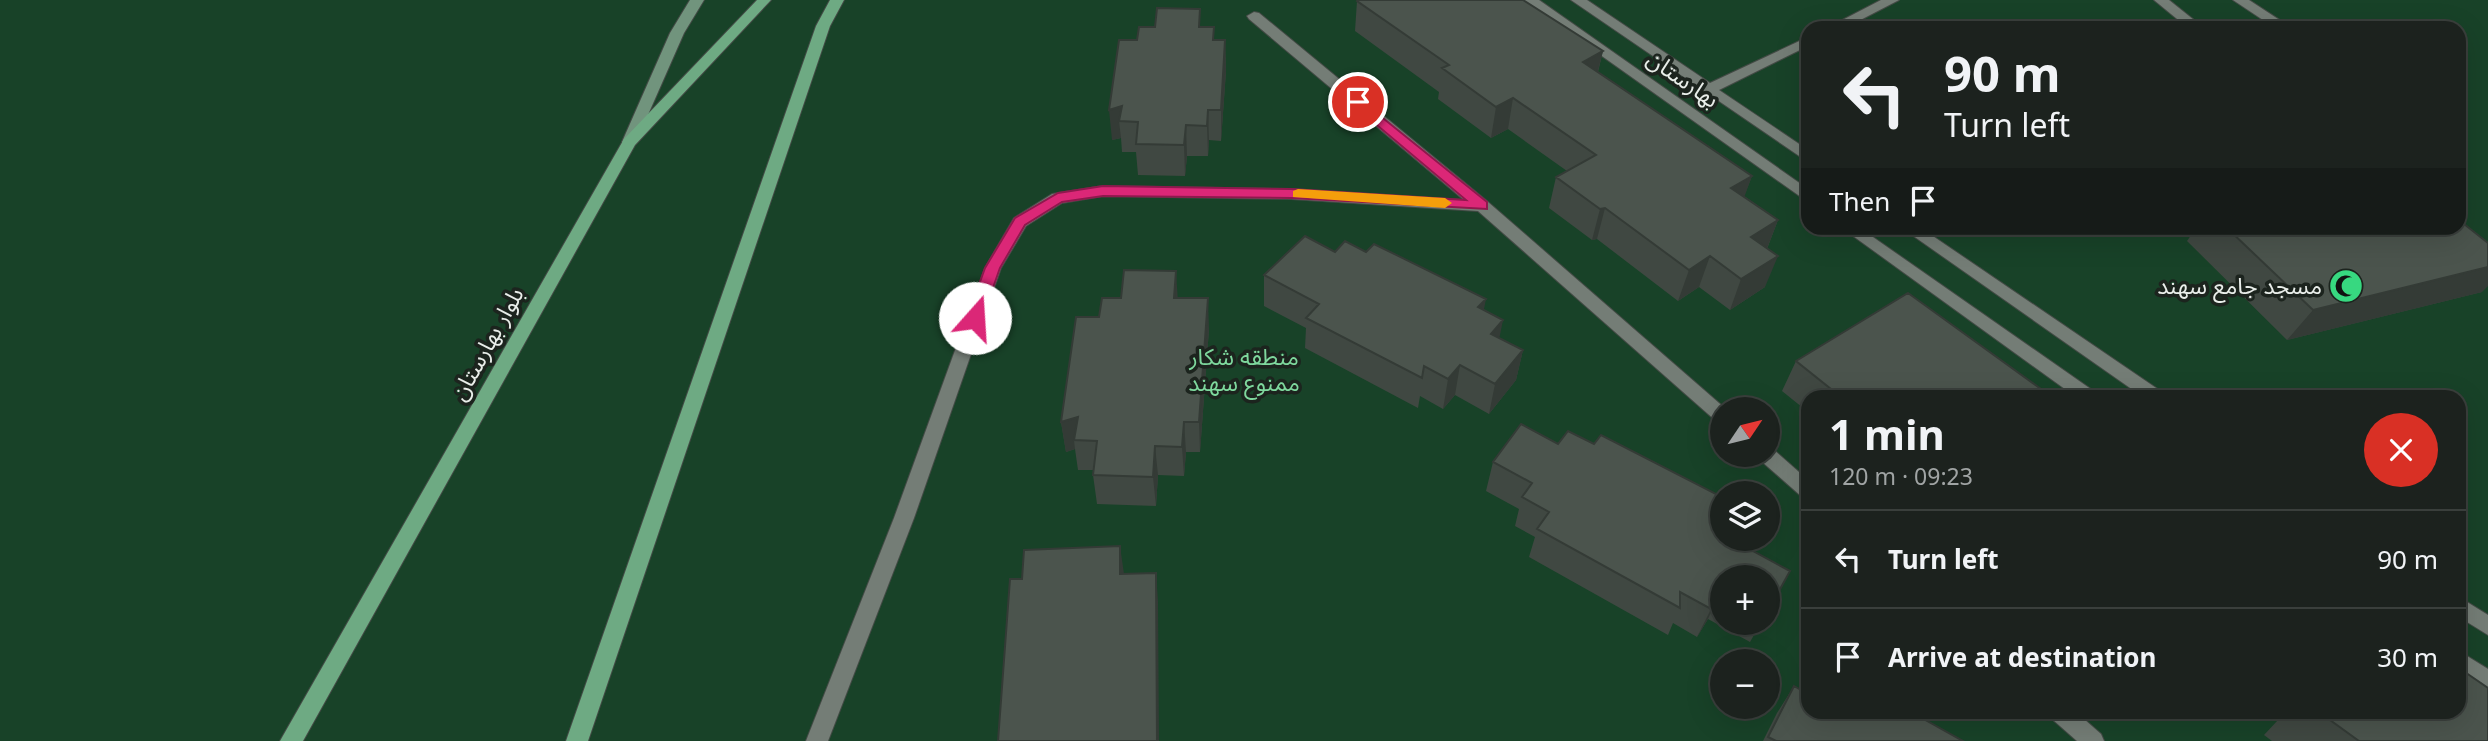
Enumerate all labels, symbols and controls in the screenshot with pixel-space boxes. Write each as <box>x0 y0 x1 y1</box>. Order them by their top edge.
text: 90 m <box>1944 40 2061 106</box>
street label: بهارستان <box>1641 42 1726 115</box>
icon: left <box>1829 49 1920 140</box>
pin <box>1328 72 1388 132</box>
icon: arrive <box>1339 83 1377 121</box>
text: Turn left <box>1944 103 2070 146</box>
icon: arrive <box>1904 182 1942 220</box>
text: Then <box>1829 183 1890 219</box>
mosque icon: مسجد جامع سهند <box>2327 267 2365 305</box>
place label: مسجد جامع سهند <box>2157 269 2322 303</box>
street label: بلوار بهارستان <box>442 281 530 406</box>
position arrow <box>938 281 1012 355</box>
park label: منطقه شکار ممنوع سهند <box>1188 340 1300 400</box>
north arrow <box>1710 397 1780 467</box>
map controls <box>1710 397 1780 719</box>
text: 1 min <box>1829 405 1945 462</box>
button: close <box>2364 413 2438 487</box>
text: 120 m · 09:23 <box>1829 460 1973 492</box>
button: layers <box>1710 481 1780 551</box>
icon: left <box>1829 540 1867 578</box>
text: Turn left <box>1888 541 1999 577</box>
text: 90 m <box>2377 541 2438 577</box>
button: + <box>1710 565 1780 635</box>
icon: arrive <box>1829 638 1867 676</box>
text: Arrive at destination <box>1888 639 2157 675</box>
text: 30 m <box>2377 639 2438 675</box>
button: − <box>1710 649 1780 719</box>

